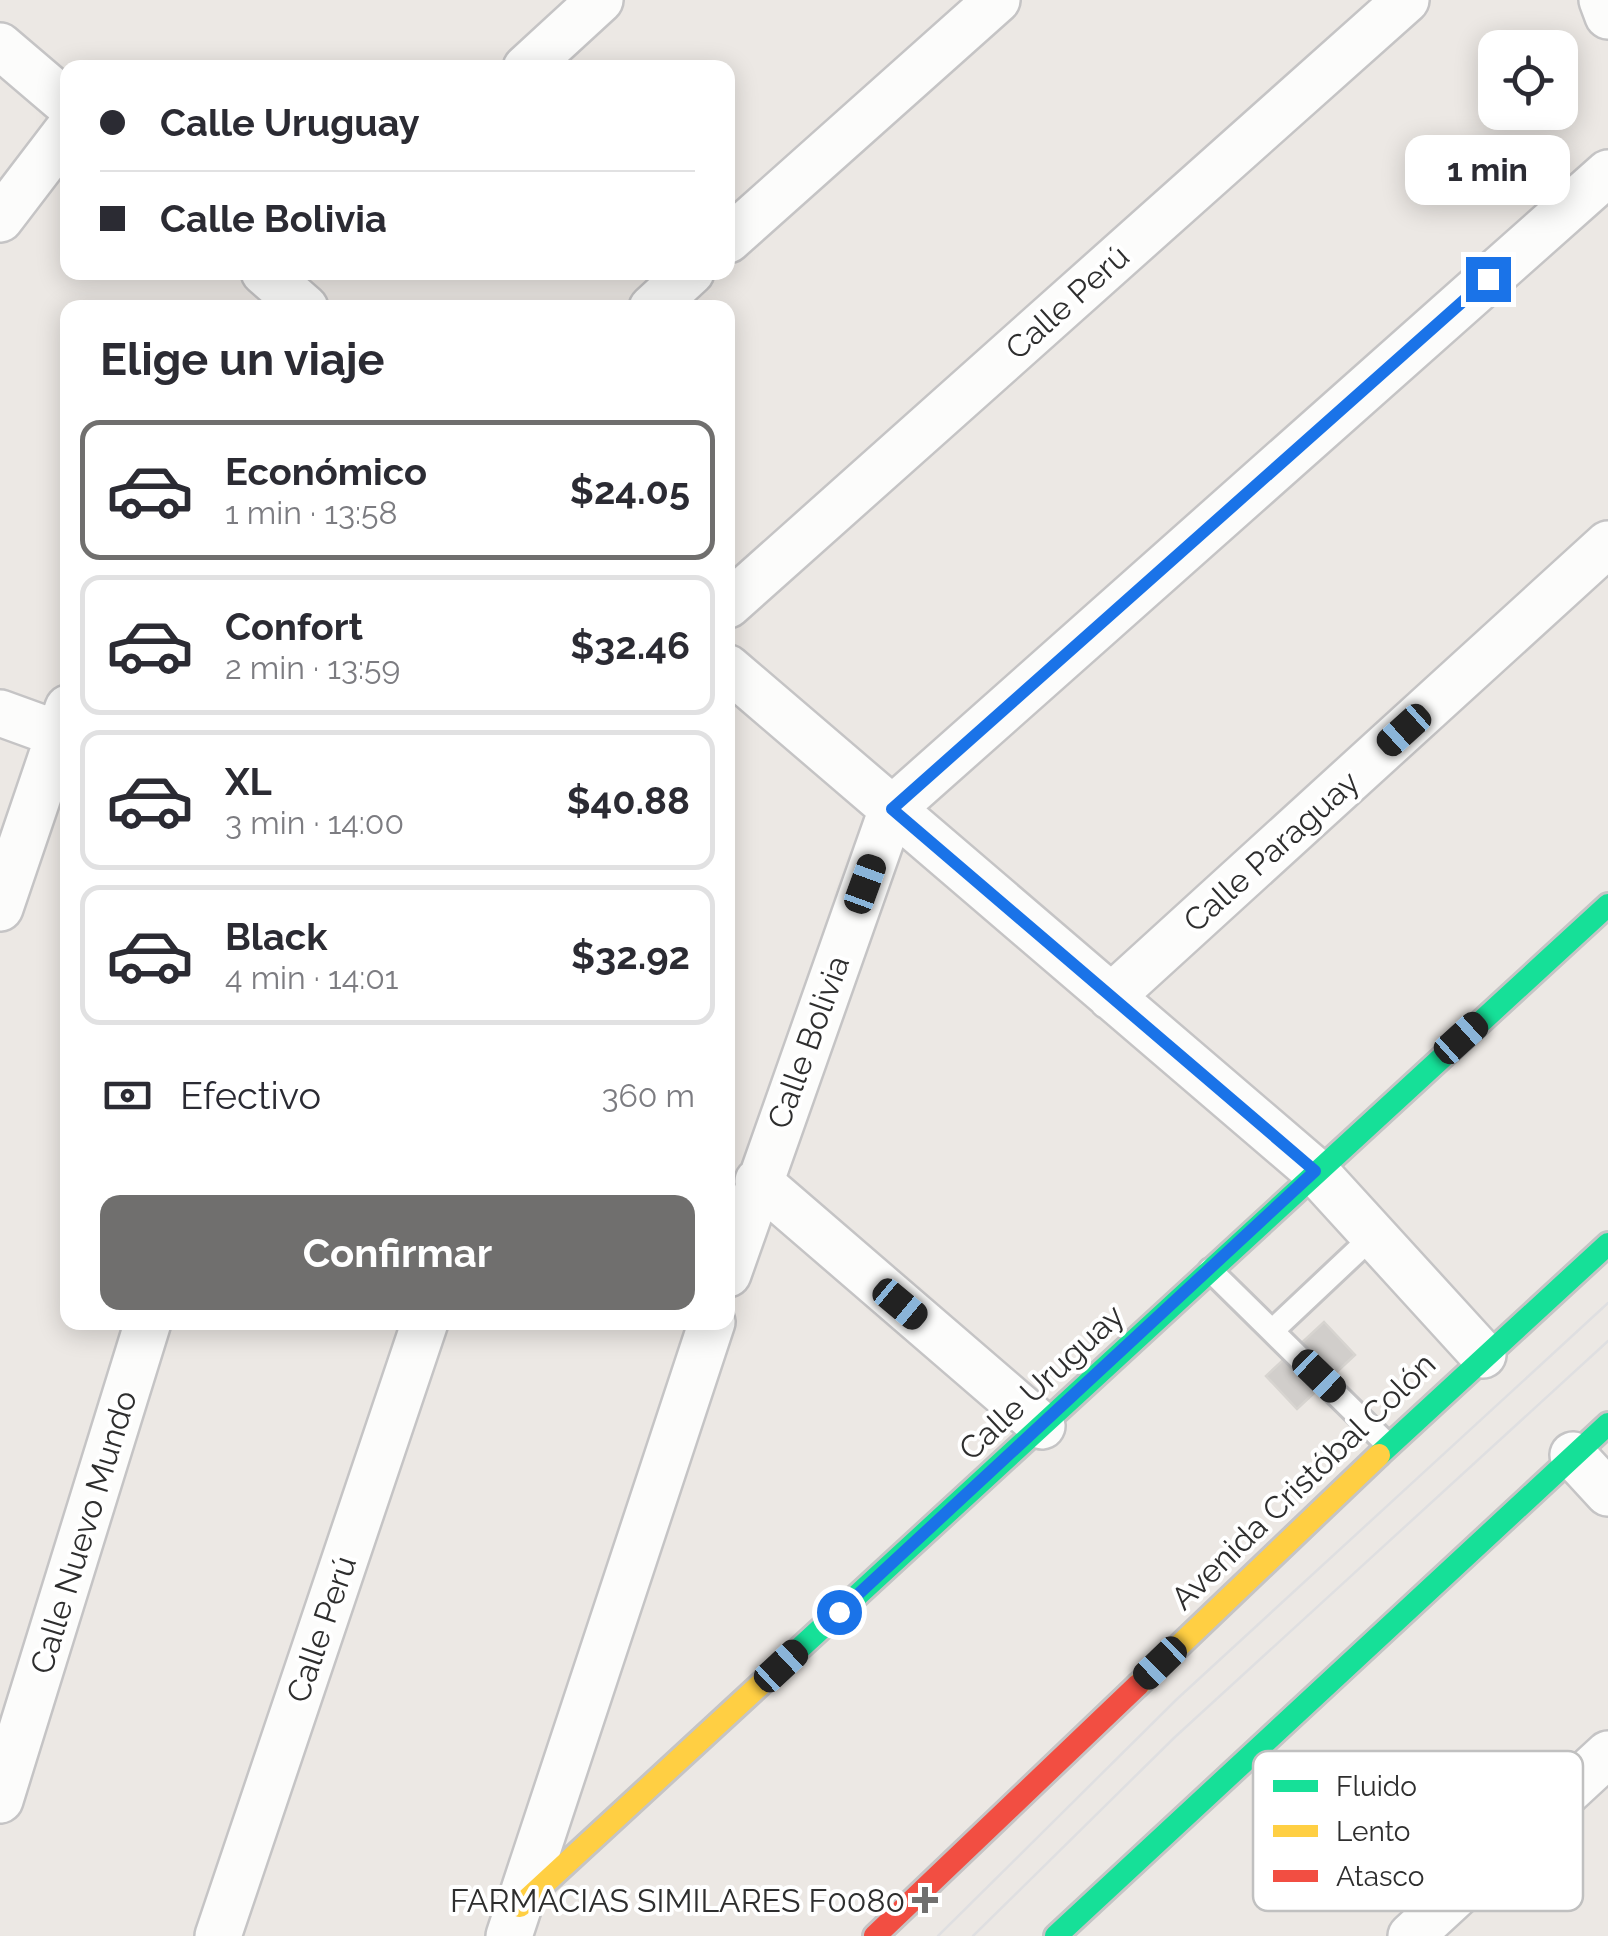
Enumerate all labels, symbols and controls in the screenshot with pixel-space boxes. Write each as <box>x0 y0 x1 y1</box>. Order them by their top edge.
map controls <box>1478 30 1578 130</box>
button: locate <box>1478 30 1578 130</box>
text: Calle Uruguay <box>160 100 420 145</box>
callout: 1 min <box>1406 134 1570 204</box>
text: 1 min <box>1447 151 1528 188</box>
text: Calle Bolivia <box>160 196 387 241</box>
street label: Calle Perú <box>998 237 1136 367</box>
route end <box>1466 257 1511 302</box>
text: Elige un viaje <box>100 333 384 386</box>
icon: car <box>105 445 195 535</box>
text: Económico <box>225 449 427 494</box>
text: $24.05 <box>570 468 690 513</box>
text: 1 min · 13:58 <box>225 494 397 531</box>
icon: car <box>105 600 195 690</box>
text: Confort <box>225 604 363 649</box>
text: $32.46 <box>570 623 690 668</box>
text: 2 min · 13:59 <box>225 649 400 686</box>
car <box>1372 699 1436 761</box>
icon: car <box>105 755 195 845</box>
text: XL <box>225 759 272 804</box>
street label: Calle Paraguay <box>1176 763 1366 939</box>
text: $40.88 <box>566 778 690 823</box>
text: 3 min · 14:00 <box>225 804 404 841</box>
car <box>841 851 889 917</box>
icon: car <box>105 910 195 1000</box>
text: Black <box>225 914 327 959</box>
text: $32.92 <box>571 933 690 978</box>
street label: Calle Bolivia <box>760 951 856 1133</box>
text: 4 min · 14:01 <box>225 959 399 996</box>
car <box>1429 1007 1493 1069</box>
icon: cash <box>100 1068 155 1123</box>
text: Efectivo <box>180 1073 321 1118</box>
text: 360 m <box>601 1077 695 1114</box>
button: Confirmar <box>100 1195 695 1310</box>
car <box>867 1273 933 1335</box>
street label: Calle Uruguay <box>951 1297 1131 1467</box>
car <box>1287 1344 1351 1408</box>
street label: Avenida Cristóbal Colón <box>1163 1345 1443 1617</box>
street label: Calle Nuevo Mundo <box>22 1386 144 1678</box>
street label: Calle Perú <box>279 1551 363 1707</box>
route start <box>817 1590 862 1635</box>
car <box>1128 1631 1192 1695</box>
car <box>749 1635 813 1697</box>
legend <box>1253 1751 1583 1911</box>
text: Fluido <box>1336 1770 1417 1803</box>
text: Lento <box>1336 1815 1410 1848</box>
text: Atasco <box>1336 1860 1424 1893</box>
place label: FARMACIAS SIMILARES F0080 <box>450 1882 905 1919</box>
marker: FARMACIAS SIMILARES F0080 <box>914 1889 936 1911</box>

